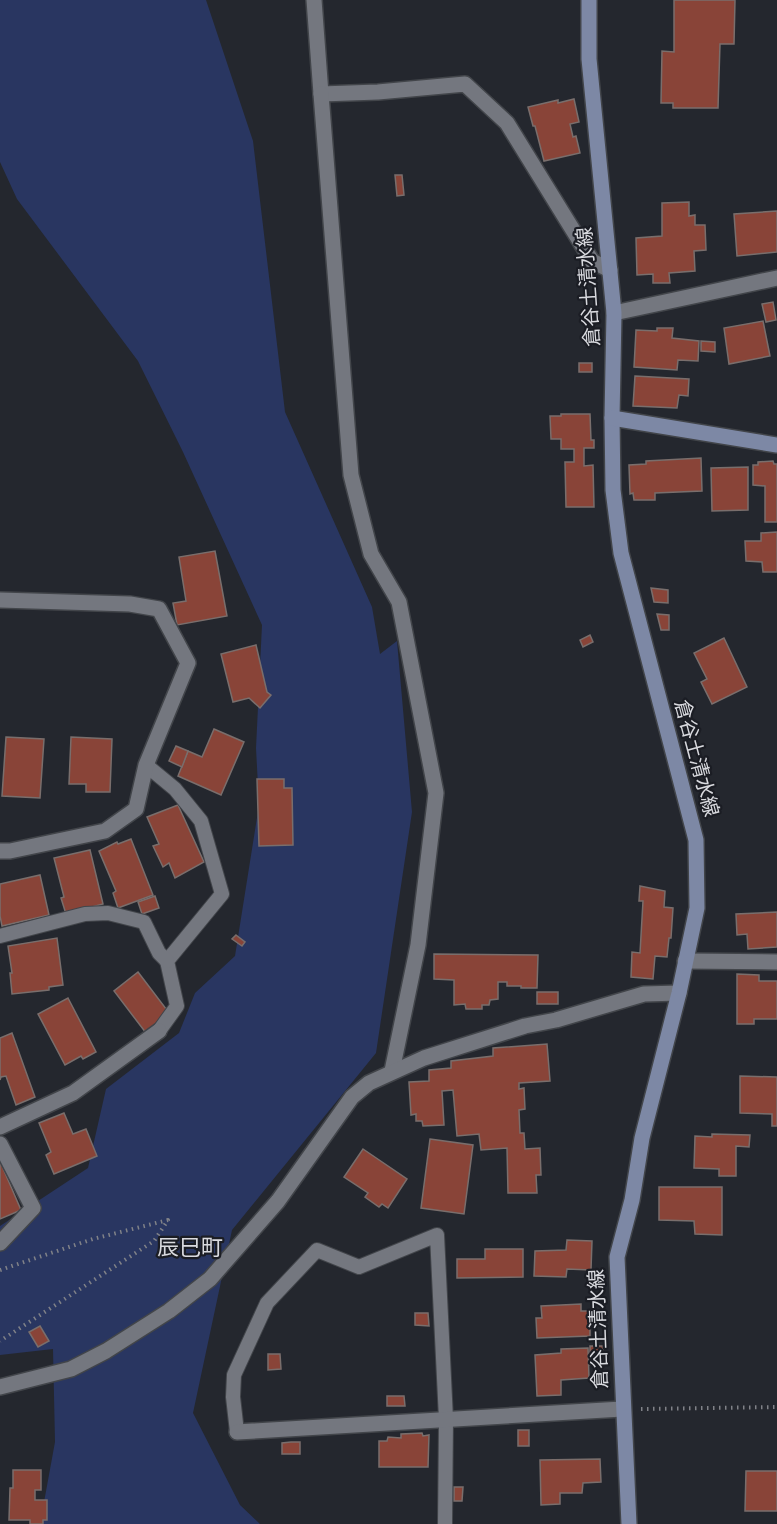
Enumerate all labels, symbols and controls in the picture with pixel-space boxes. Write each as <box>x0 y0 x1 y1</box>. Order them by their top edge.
street label: 倉谷土清水線 <box>572 226 604 348</box>
street label: 倉谷土清水線 <box>670 697 724 819</box>
district label: 辰巳町 <box>157 1234 223 1261</box>
street label: 倉谷土清水線 <box>584 1269 612 1389</box>

